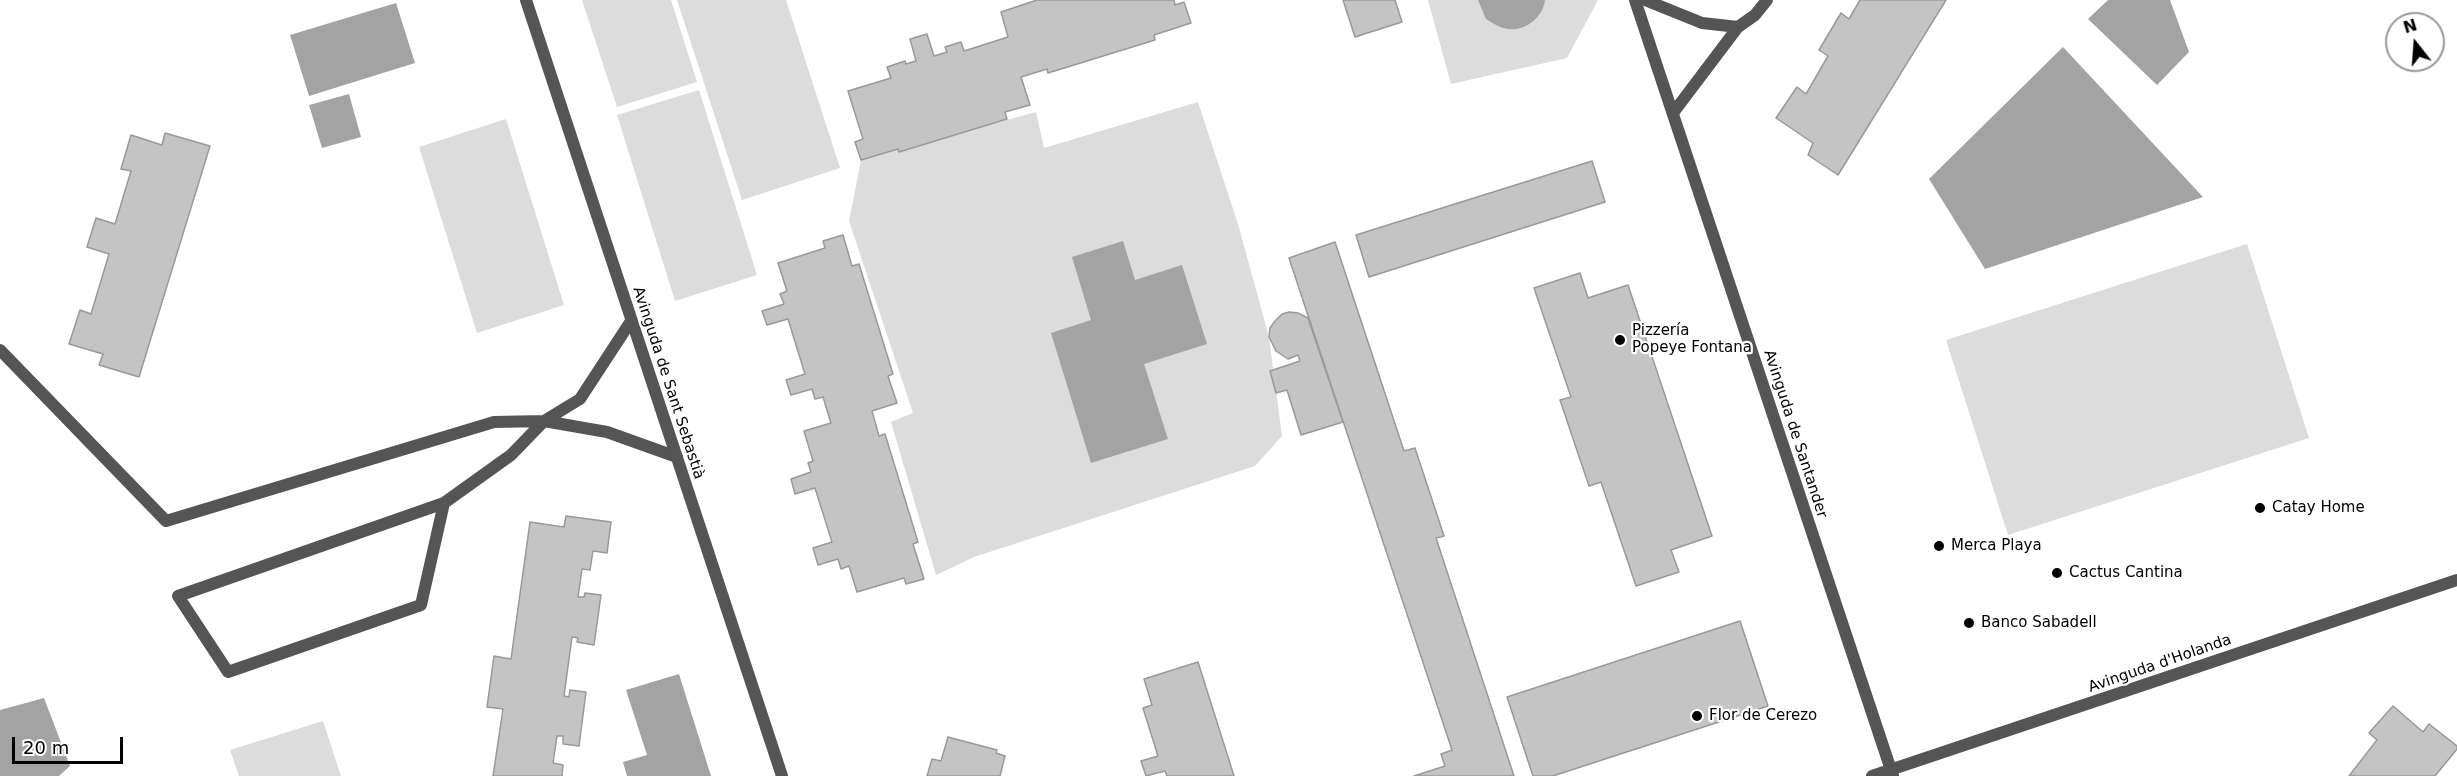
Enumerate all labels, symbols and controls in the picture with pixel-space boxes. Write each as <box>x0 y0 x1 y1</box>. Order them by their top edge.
north arrow <box>2385 12 2445 72</box>
text: N <box>2401 15 2419 37</box>
street label: Avinguda de Sant Sebastià <box>628 284 708 482</box>
place label: Pizzería Popeye Fontana <box>1632 322 1752 357</box>
marker: Pizzería Popeye Fontana <box>1613 333 1627 347</box>
street label: Avinguda de Santander <box>1759 348 1831 520</box>
place label: Catay Home <box>2272 499 2365 517</box>
marker: Catay Home <box>2253 501 2267 515</box>
place label: Merca Playa <box>1951 537 2042 555</box>
marker: Merca Playa <box>1932 539 1946 553</box>
place label: Cactus Cantina <box>2069 564 2183 582</box>
marker: Cactus Cantina <box>2050 566 2064 580</box>
place label: Banco Sabadell <box>1981 614 2097 632</box>
marker: Banco Sabadell <box>1962 616 1976 630</box>
street label: Avinguda d'Holanda <box>2086 631 2234 697</box>
place label: Flor de Cerezo <box>1709 707 1817 725</box>
marker: Flor de Cerezo <box>1690 709 1704 723</box>
scale bar <box>15 725 126 763</box>
text: 20 m <box>23 737 69 758</box>

